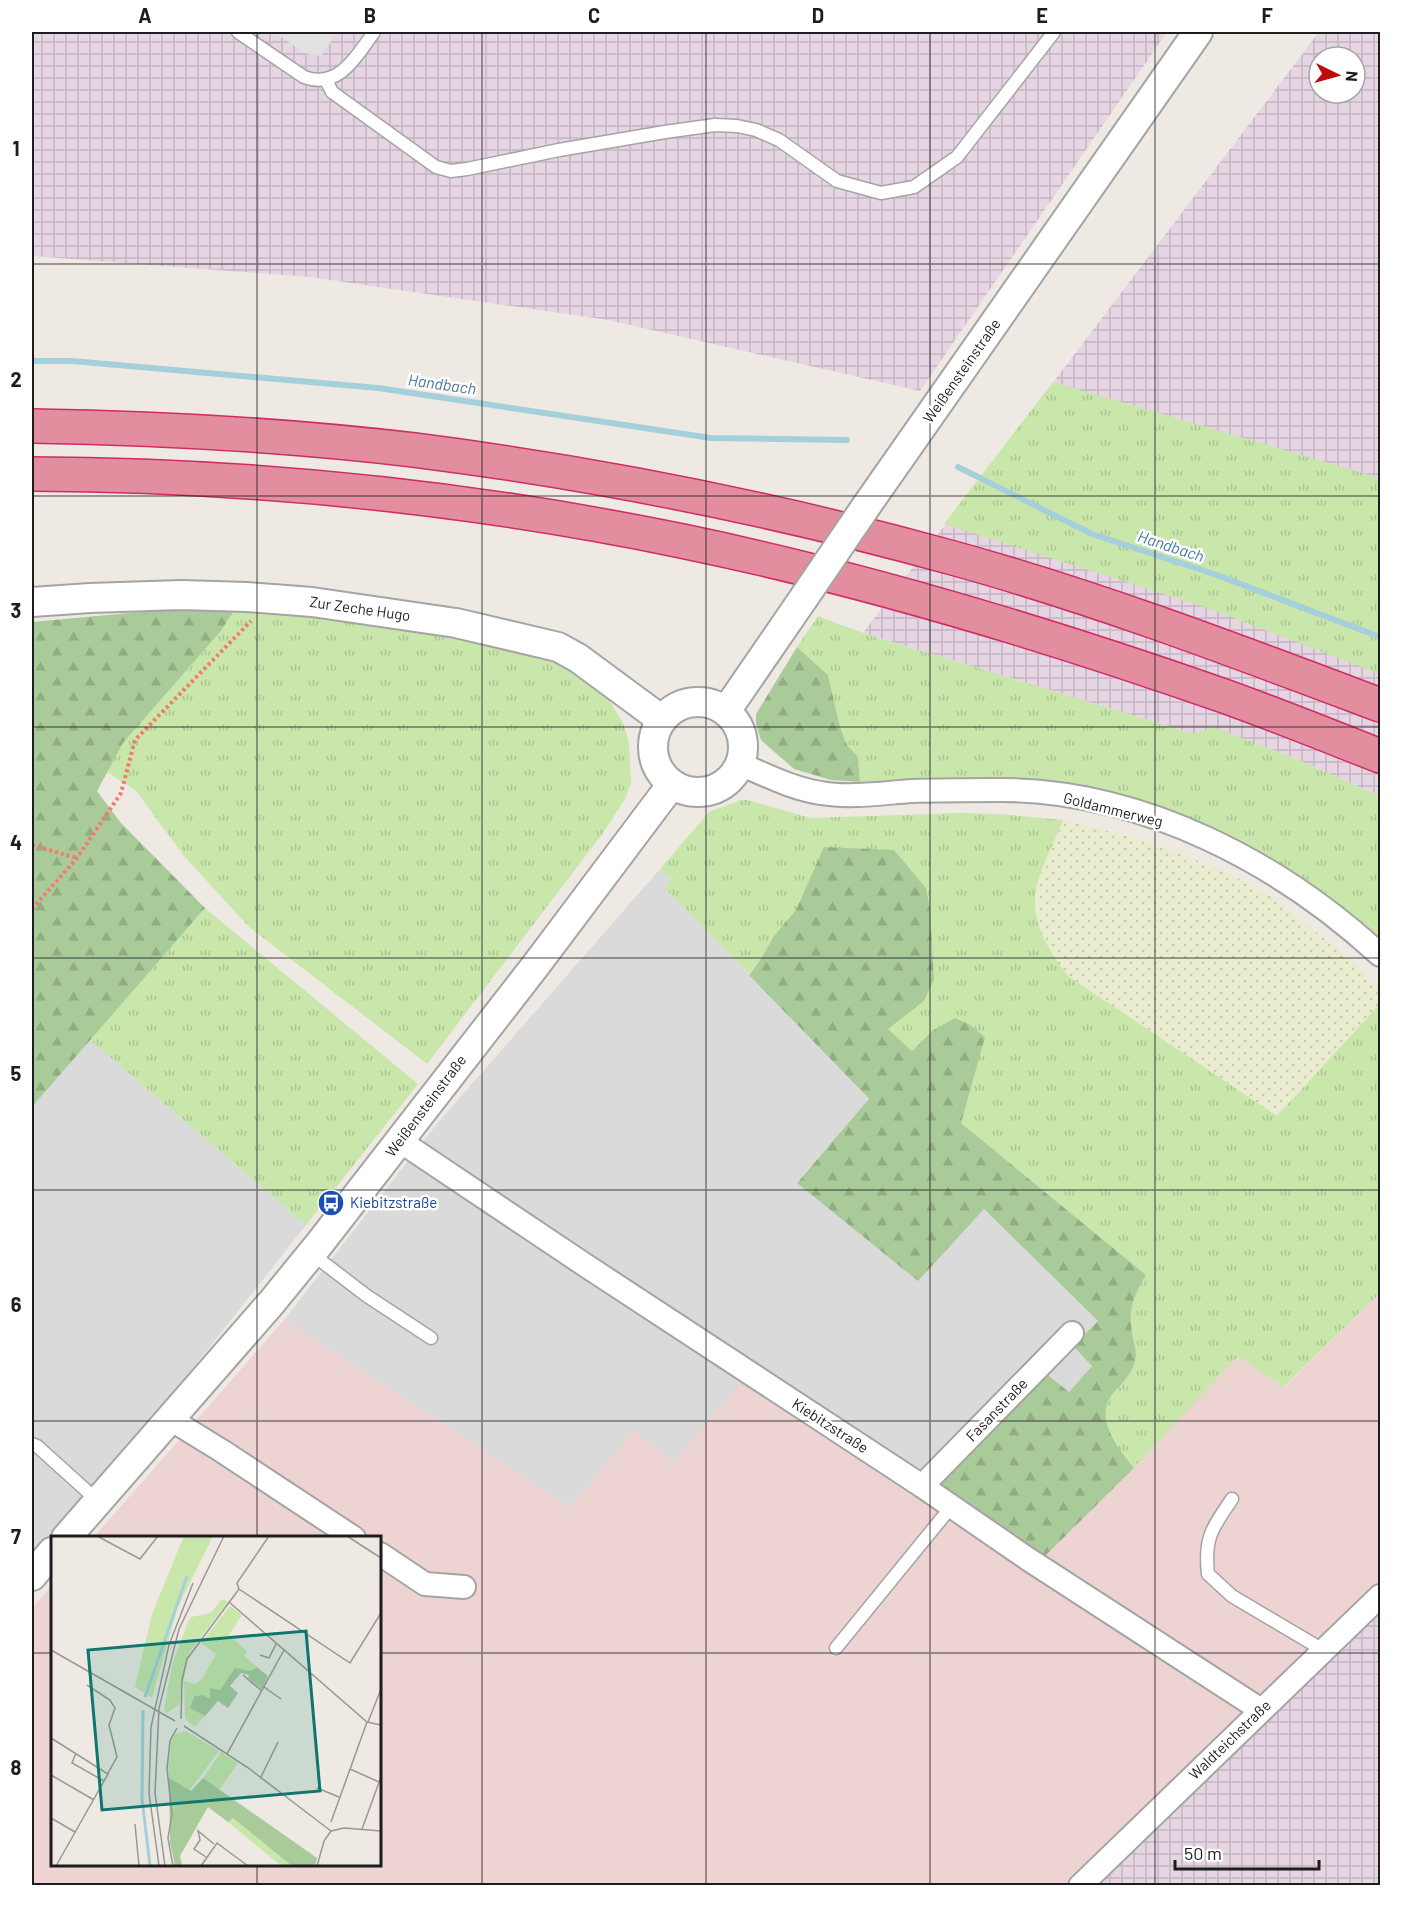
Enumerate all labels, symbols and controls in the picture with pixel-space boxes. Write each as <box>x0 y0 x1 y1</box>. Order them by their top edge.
text: A <box>138 3 152 27</box>
text: B <box>364 3 376 27</box>
text: C <box>588 3 600 27</box>
text: D <box>812 3 824 27</box>
text: E <box>1036 3 1048 27</box>
text: F <box>1261 3 1273 27</box>
north arrow <box>1307 45 1367 105</box>
text: N <box>1343 70 1362 82</box>
text: 1 <box>12 136 20 160</box>
street label: Weißensteinstraße <box>918 315 1004 426</box>
text: 2 <box>10 367 22 391</box>
water label: Handbach <box>407 369 477 398</box>
water label: Handbach <box>1136 526 1207 565</box>
street label: Zur Zeche Hugo <box>308 592 412 624</box>
text: 3 <box>11 598 21 622</box>
street label: Goldammerweg <box>1062 788 1165 830</box>
text: 4 <box>10 830 22 854</box>
street label: Weißensteinstraße <box>381 1051 469 1160</box>
text: 5 <box>11 1061 22 1085</box>
bus stop icon: Kiebitzstraße <box>316 1188 346 1218</box>
place label: Kiebitzstraße <box>350 1193 437 1211</box>
text: 6 <box>11 1292 22 1316</box>
street label: Fasanstraße <box>962 1374 1031 1445</box>
street label: Kiebitzstraße <box>789 1394 872 1456</box>
text: 7 <box>11 1524 21 1548</box>
inset map <box>51 1536 381 1866</box>
street label: Waldteichstraße <box>1185 1696 1274 1783</box>
text: 8 <box>11 1755 22 1779</box>
scale bar <box>1175 1833 1319 1871</box>
text: 50 m <box>1184 1842 1222 1864</box>

